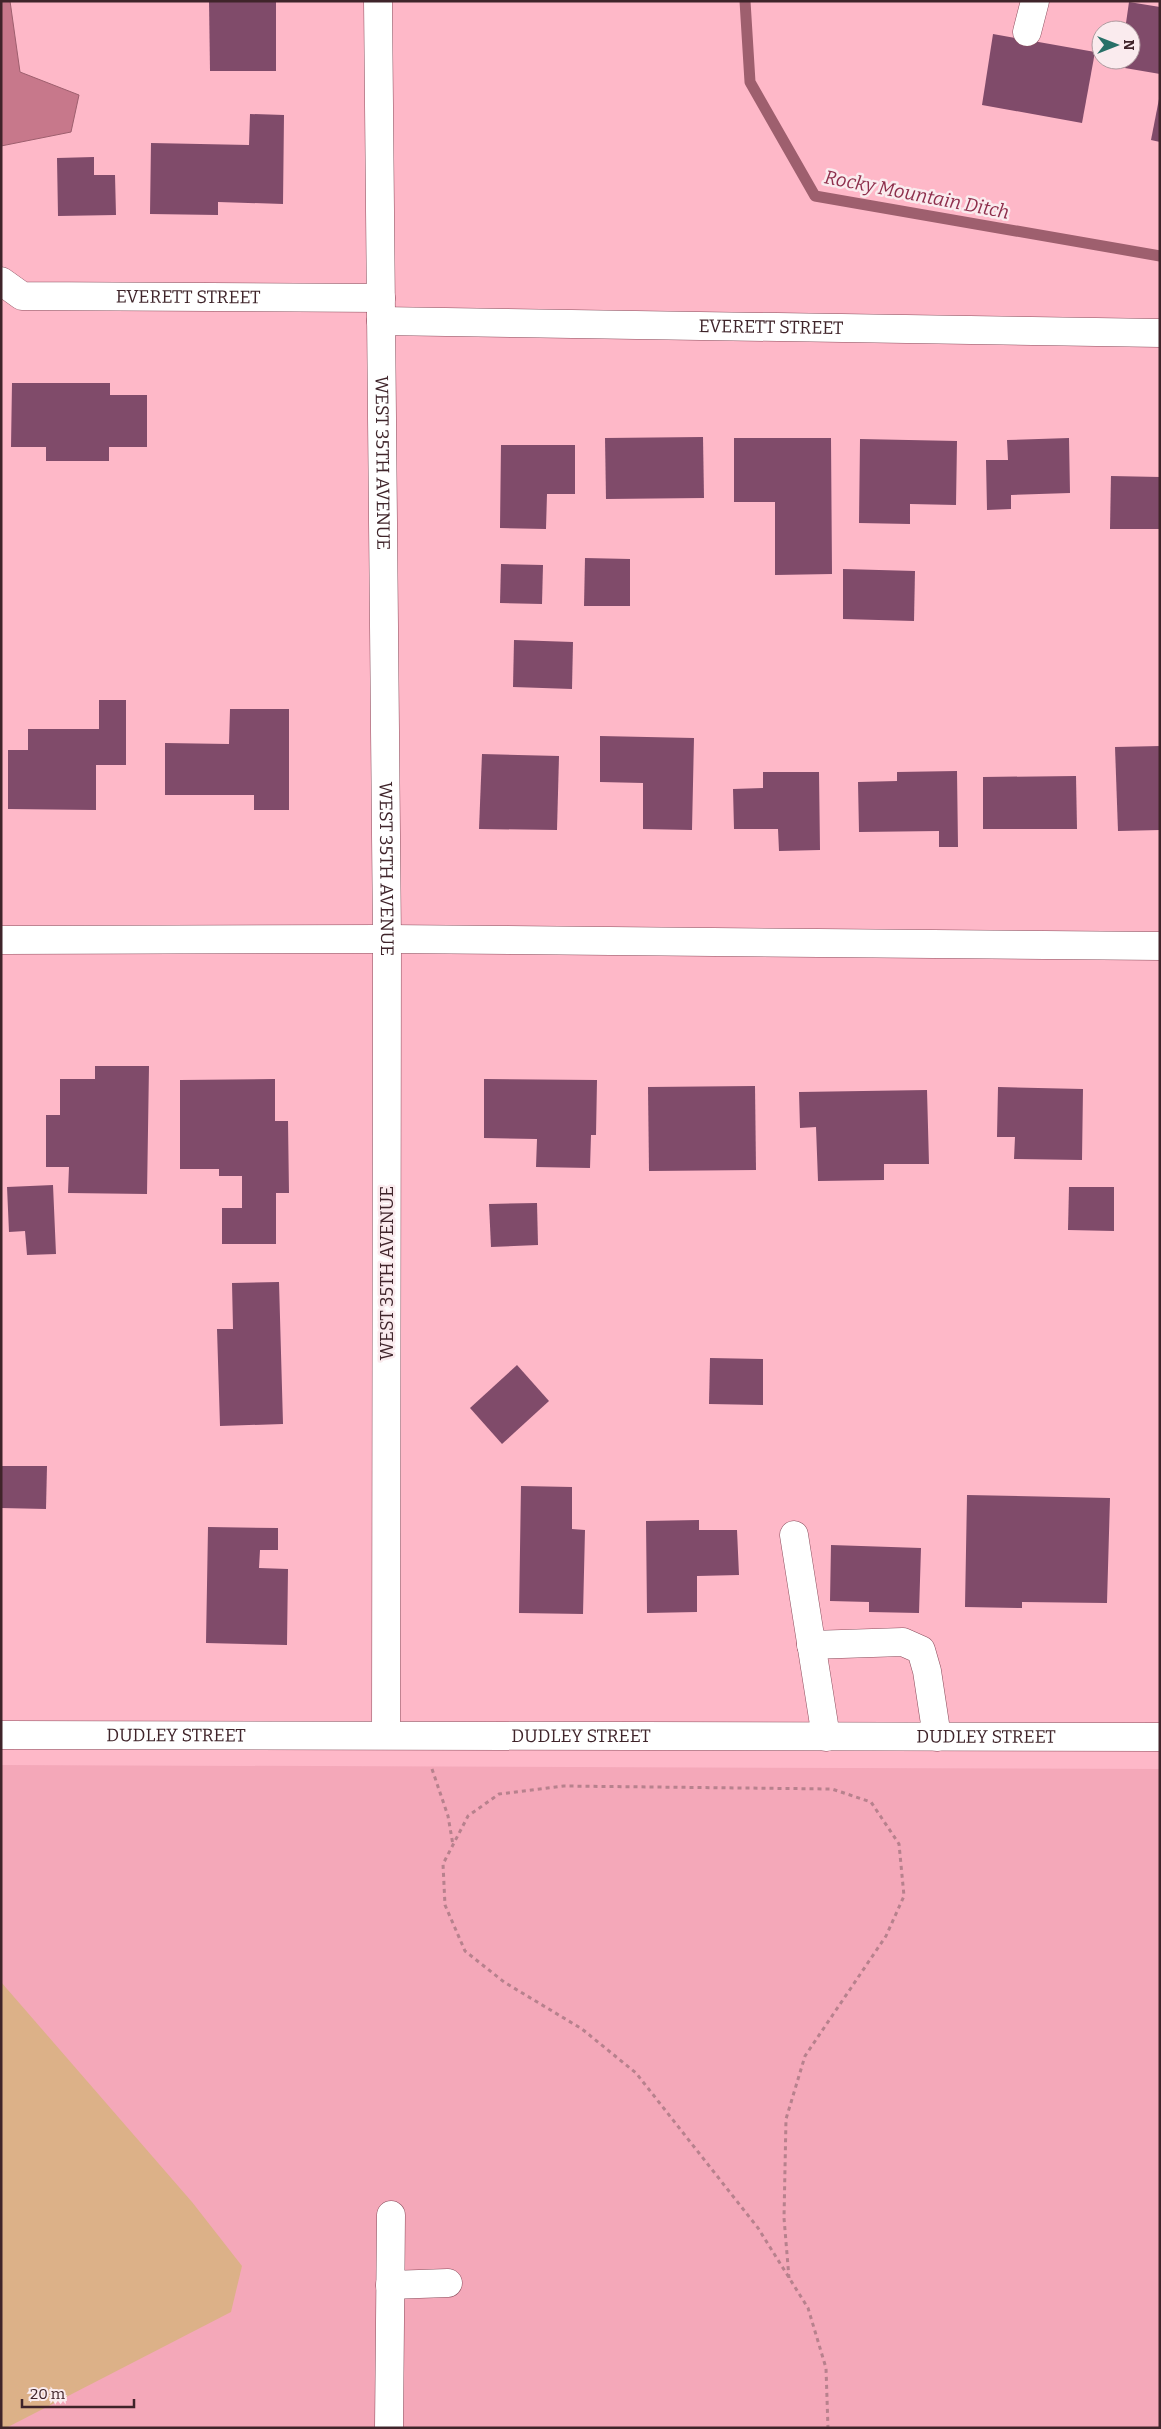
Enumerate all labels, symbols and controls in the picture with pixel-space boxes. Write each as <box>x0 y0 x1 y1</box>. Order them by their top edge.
north arrow <box>1091 20 1141 70</box>
text: N <box>1120 40 1137 51</box>
water label: Rocky Mountain Ditch <box>823 165 1011 224</box>
street label: EVERETT STREET <box>116 286 261 308</box>
street label: EVERETT STREET <box>698 315 844 339</box>
street label: WEST 35TH AVENUE <box>371 376 394 550</box>
street label: WEST 35TH AVENUE <box>374 782 398 956</box>
street label: WEST 35TH AVENUE <box>376 1186 398 1360</box>
street label: DUDLEY STREET <box>106 1724 246 1746</box>
street label: DUDLEY STREET <box>511 1725 651 1747</box>
street label: DUDLEY STREET <box>916 1726 1056 1748</box>
scale bar <box>22 2376 135 2408</box>
text: 20 m <box>30 2385 66 2403</box>

